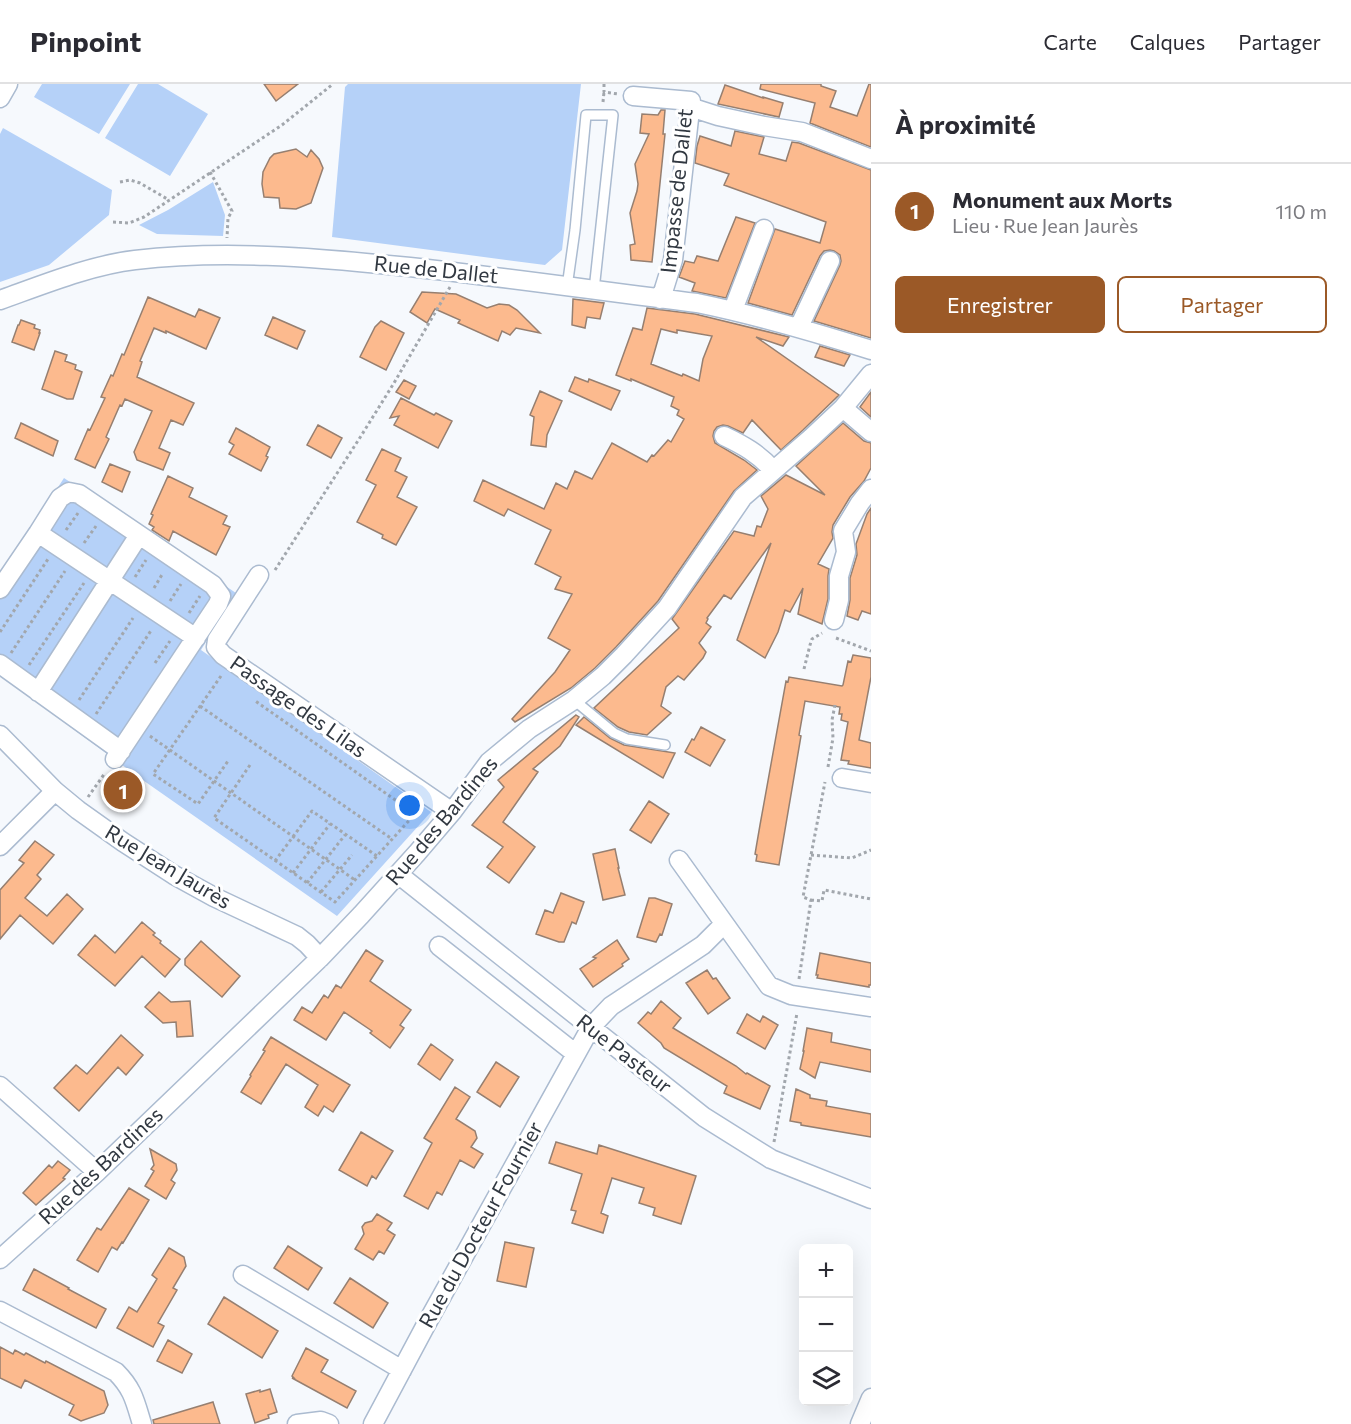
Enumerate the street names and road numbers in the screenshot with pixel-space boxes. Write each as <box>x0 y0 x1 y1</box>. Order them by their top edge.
street label: Impasse de Dallet <box>654 107 697 275</box>
street label: Rue de Dallet <box>373 250 499 287</box>
street label: Passage des Lilas <box>226 649 372 762</box>
street label: Rue des Bardines <box>380 751 502 889</box>
street label: Rue Jean Jaurès <box>101 818 236 913</box>
street label: Rue Pasteur <box>572 1008 678 1098</box>
street label: Rue des Bardines <box>33 1101 167 1229</box>
street label: Rue du Docteur Fournier <box>413 1117 547 1332</box>

